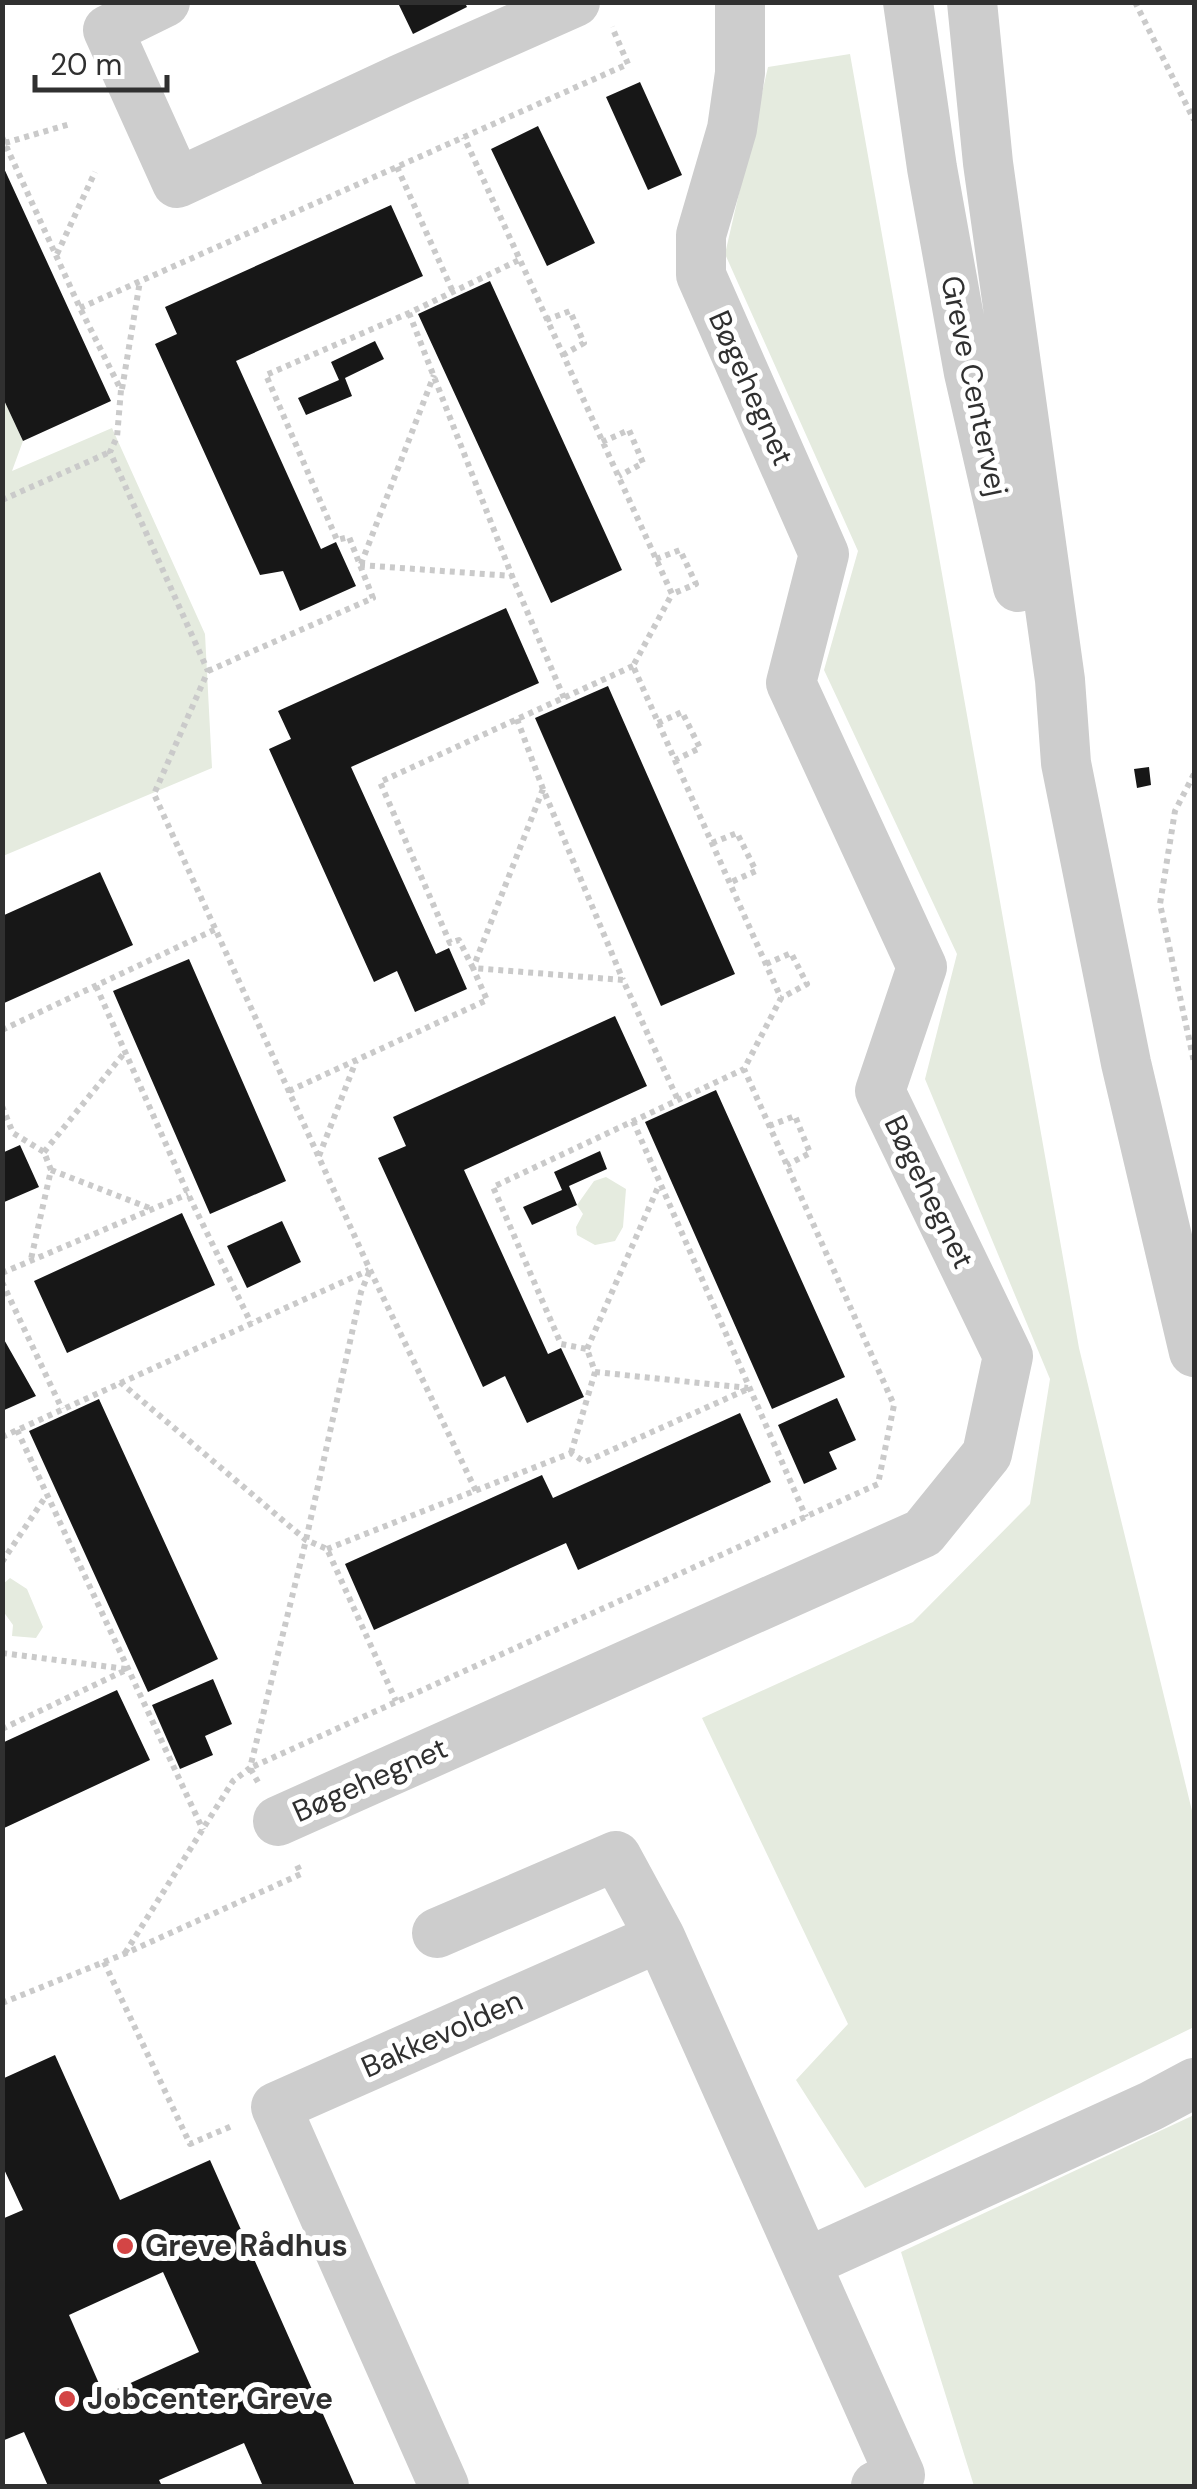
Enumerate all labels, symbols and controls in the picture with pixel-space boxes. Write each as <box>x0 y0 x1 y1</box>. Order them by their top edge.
scale bar <box>35 30 168 92</box>
text: 20 m <box>50 45 122 84</box>
street label: Greve Centervej <box>932 272 1017 500</box>
street label: Bøgehegnet <box>700 304 803 471</box>
street label: Bøgehegnet <box>876 1109 983 1275</box>
street label: Bøgehegnet <box>286 1728 453 1831</box>
street label: Bakkevolden <box>355 1981 529 2086</box>
place label: Greve Rådhus <box>145 2226 348 2265</box>
marker: Greve Rådhus <box>114 2235 136 2257</box>
place label: Jobcenter Greve <box>87 2379 333 2418</box>
marker: Jobcenter Greve <box>56 2388 78 2410</box>

